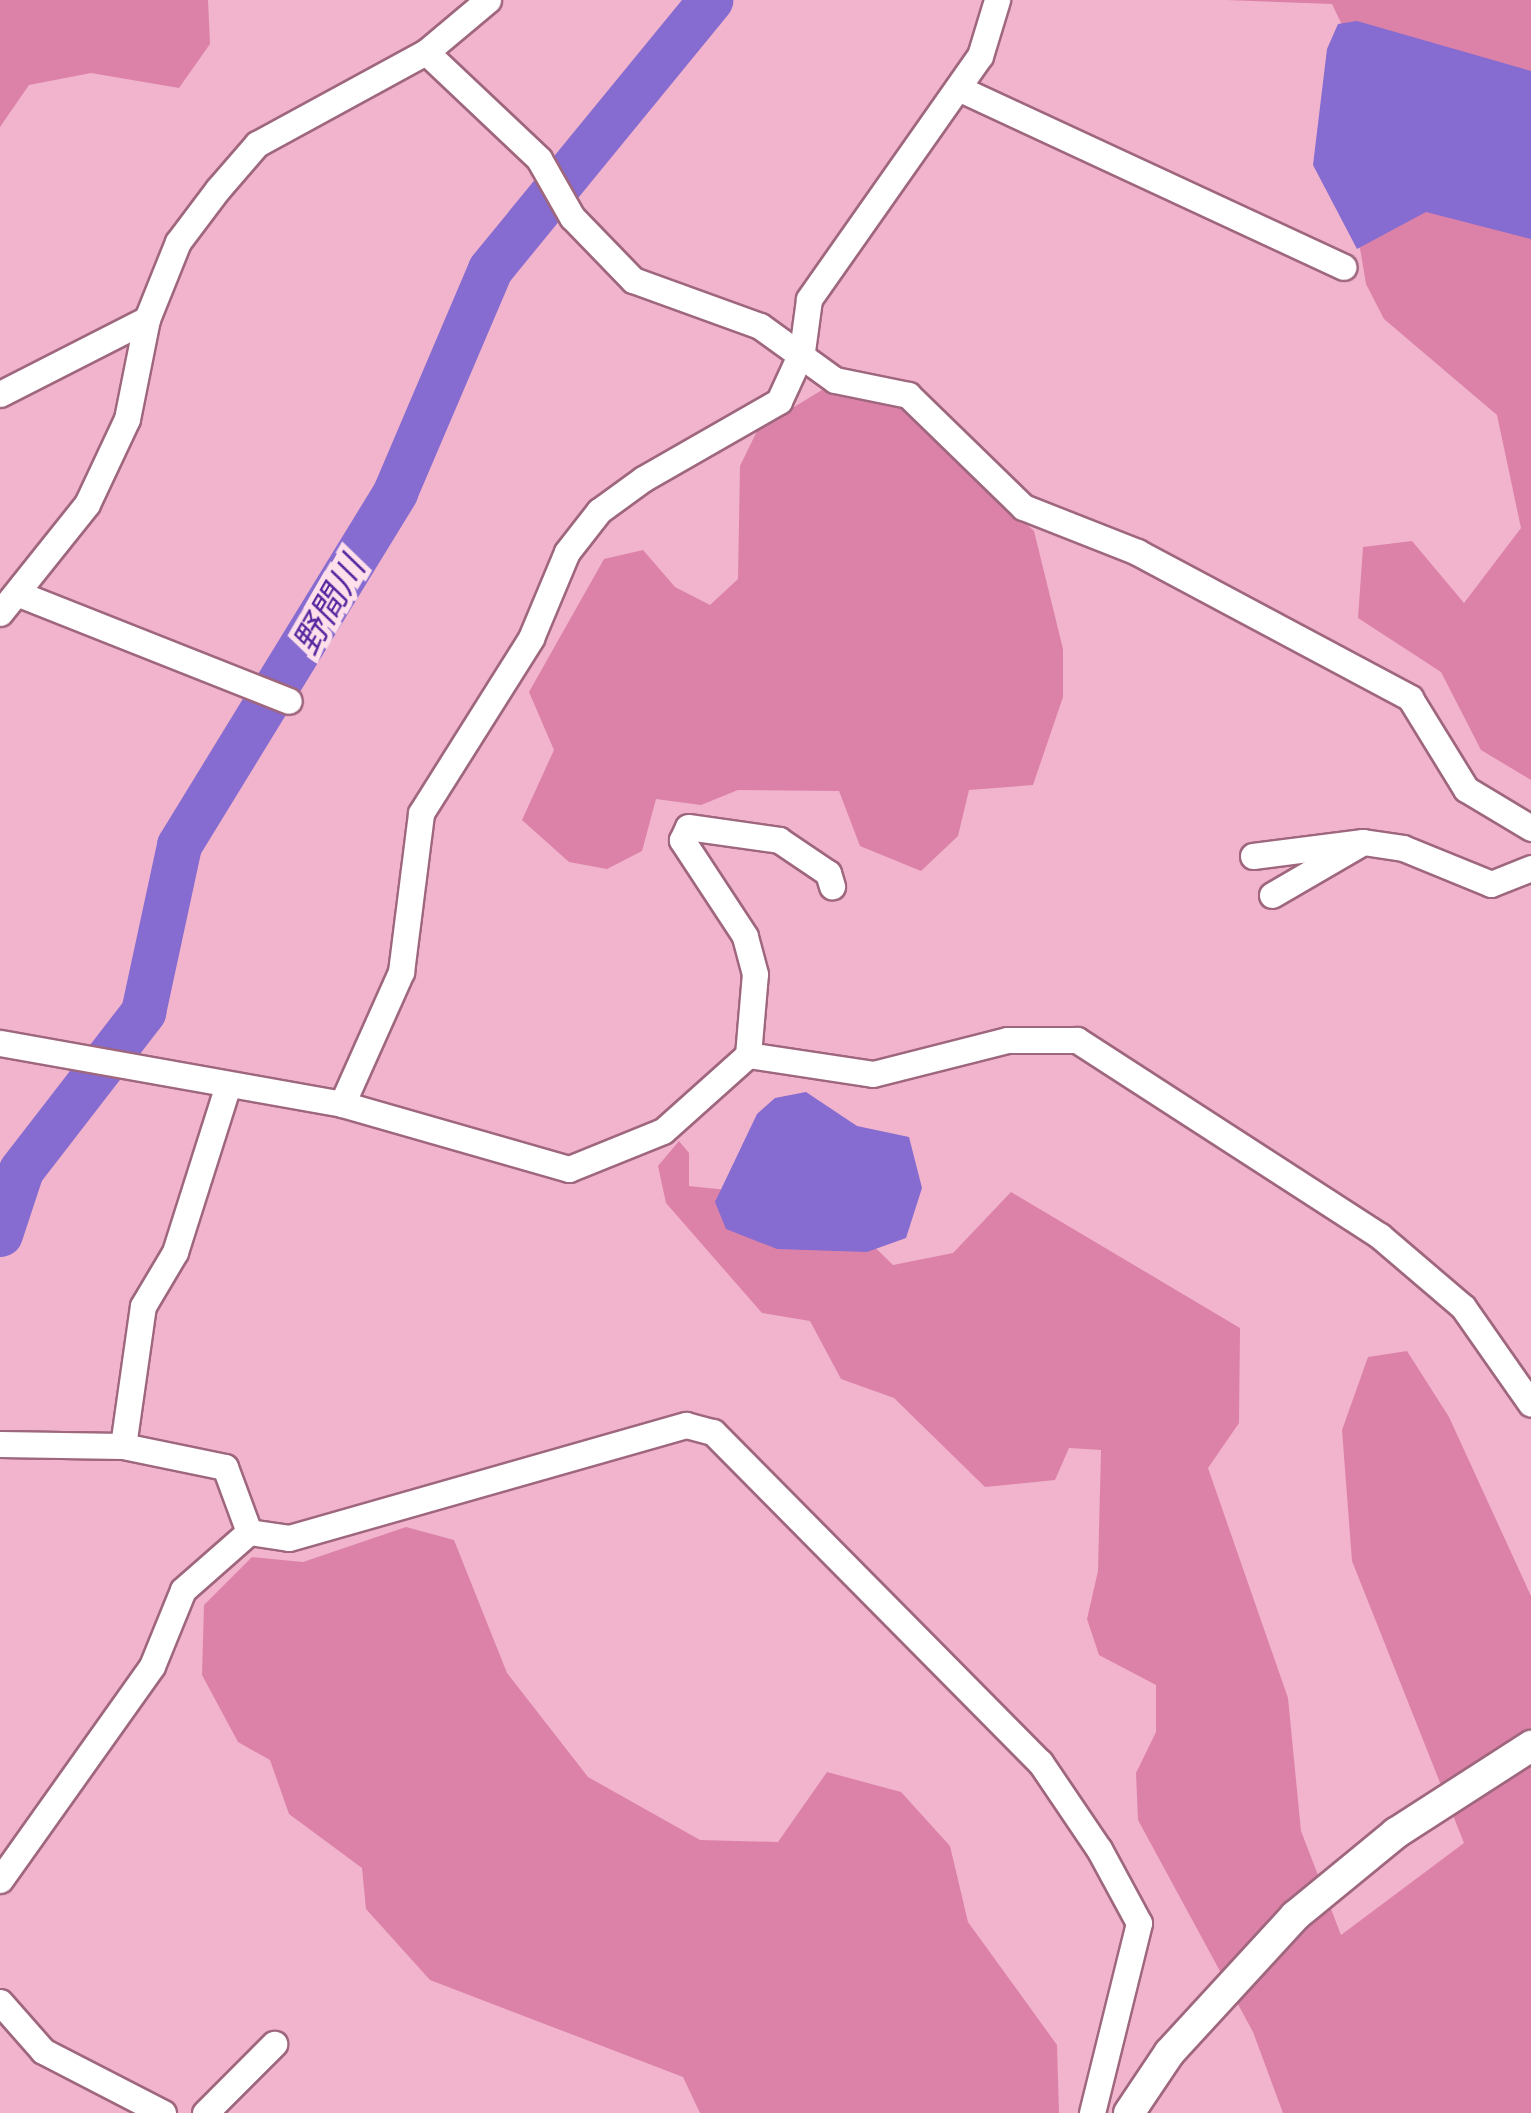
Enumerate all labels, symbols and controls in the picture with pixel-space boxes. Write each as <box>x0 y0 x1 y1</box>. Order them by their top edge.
water label: 野間川 <box>286 550 374 662</box>

